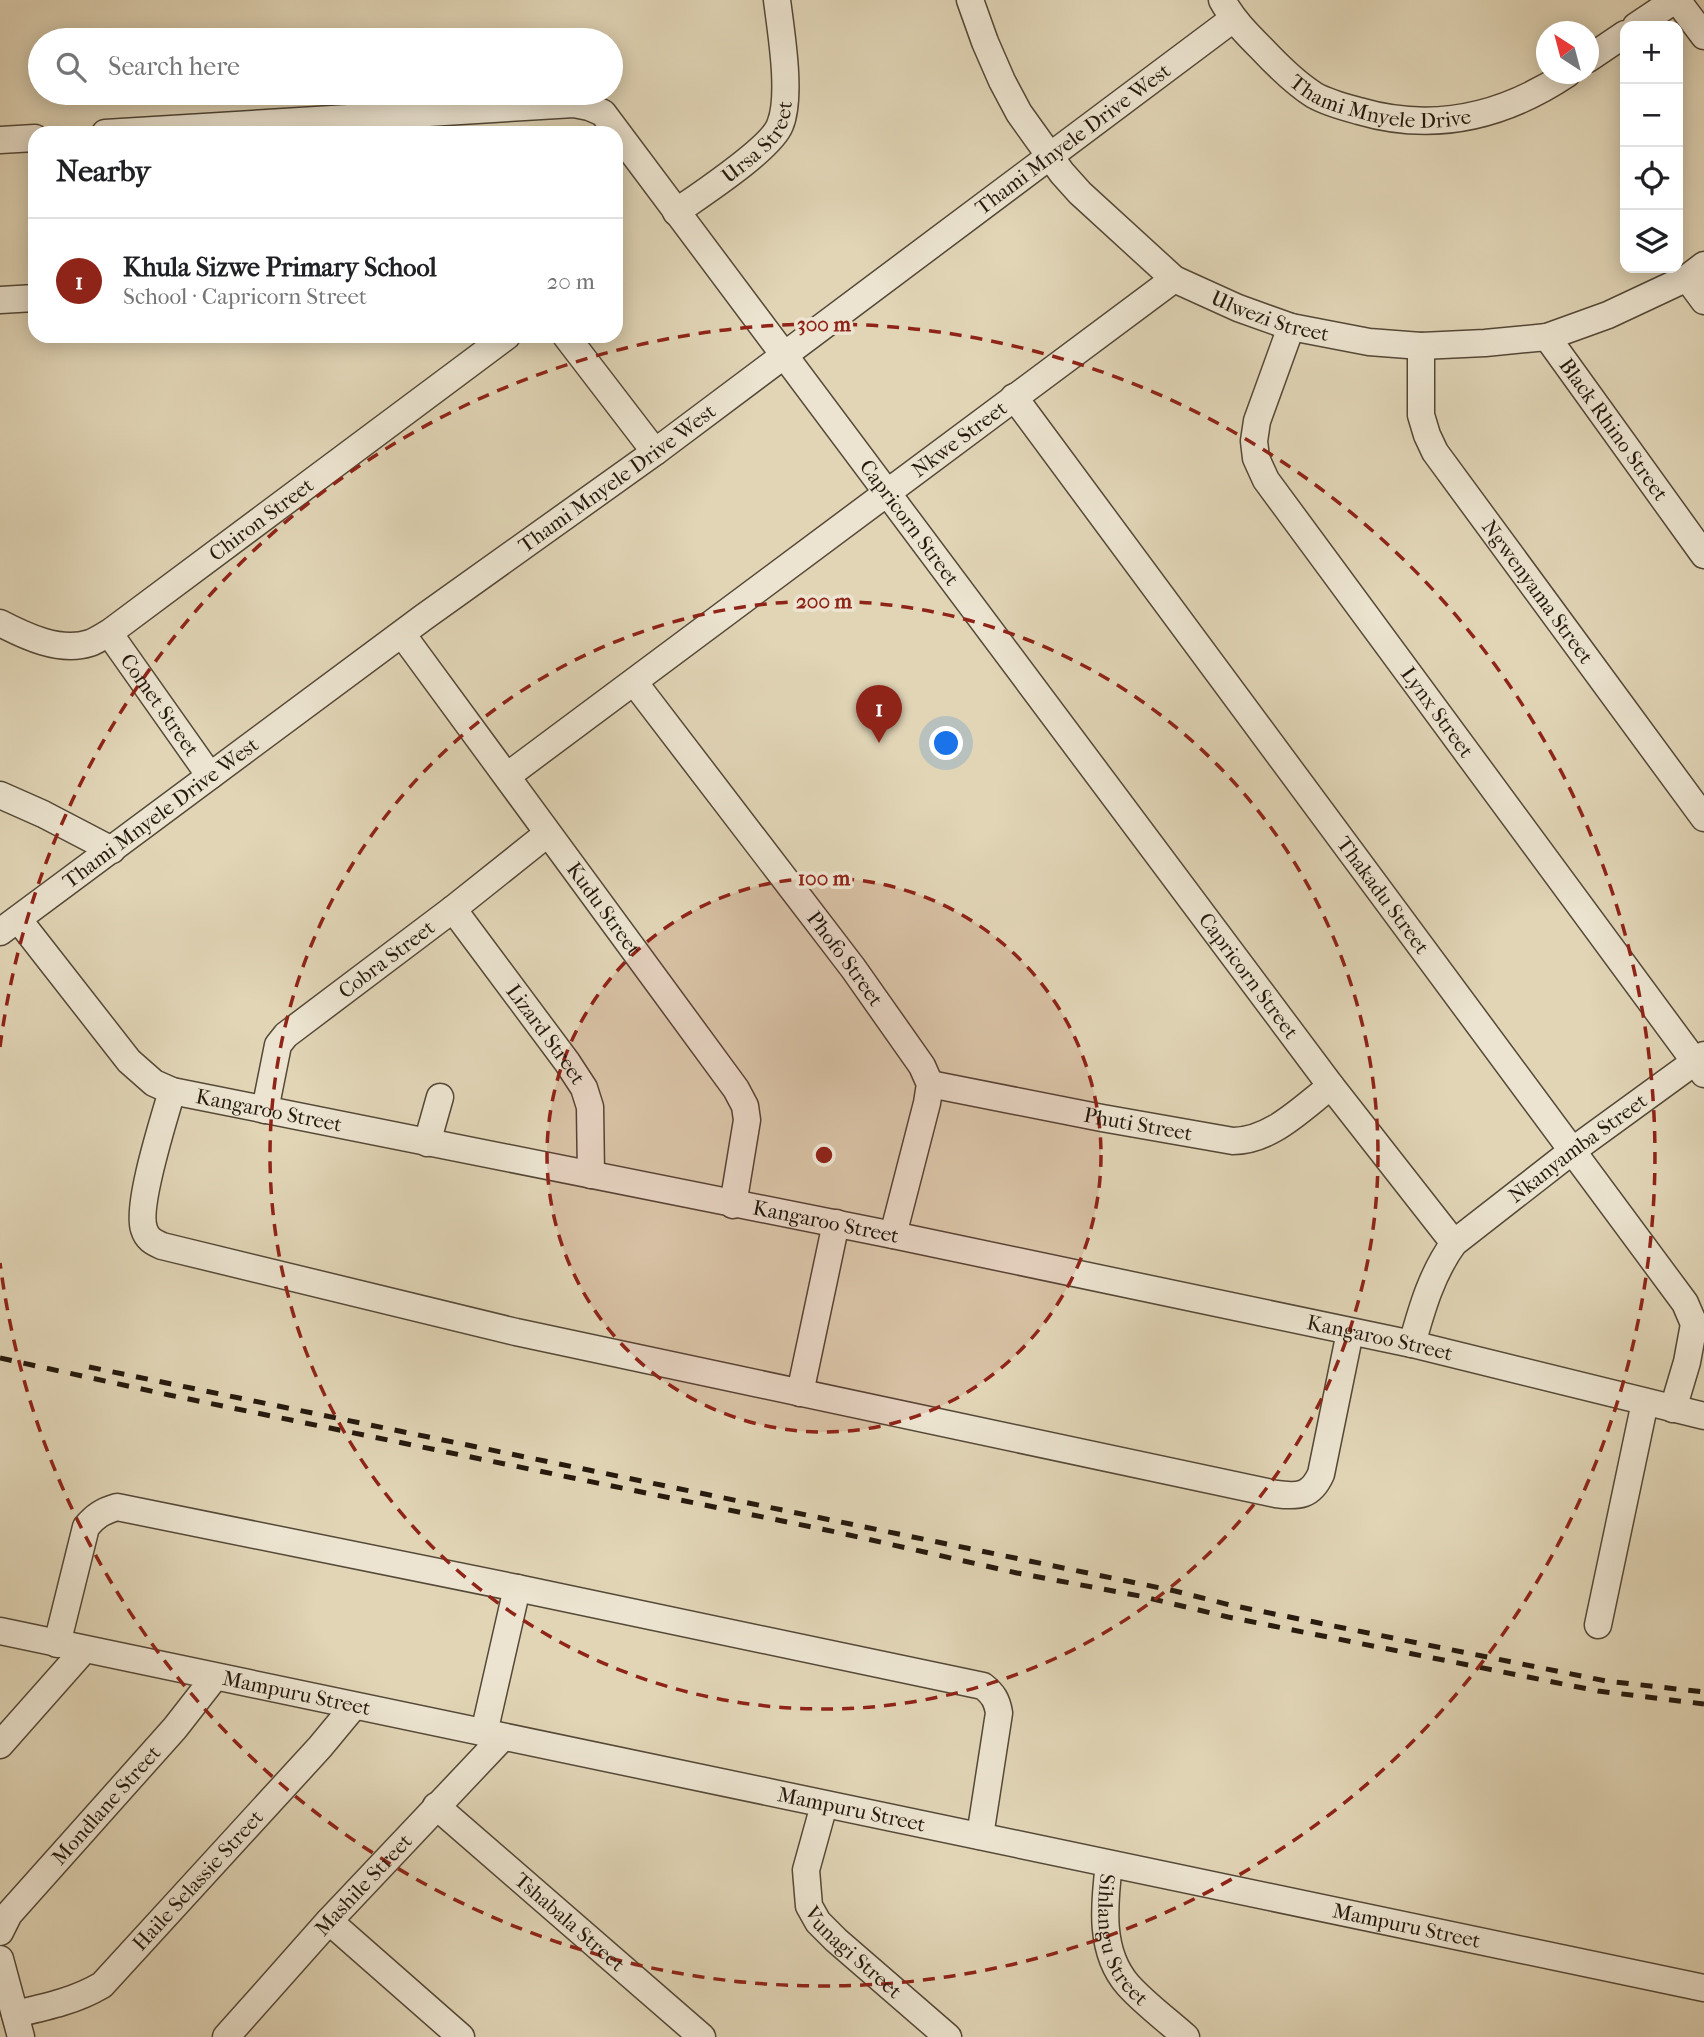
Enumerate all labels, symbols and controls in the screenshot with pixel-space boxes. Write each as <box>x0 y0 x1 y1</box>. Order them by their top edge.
north arrow <box>1536 21 1599 84</box>
map controls <box>1620 21 1683 273</box>
button: + <box>1620 21 1683 84</box>
search box <box>28 28 623 105</box>
icon: search <box>52 48 90 86</box>
text: Search here <box>108 51 240 82</box>
street label: Thami Mnyele Drive West <box>971 58 1175 220</box>
street label: Thami Mnyele Drive <box>1285 70 1473 133</box>
button: − <box>1620 84 1683 147</box>
street label: Ursa Street <box>717 99 797 188</box>
button: locate <box>1620 147 1683 210</box>
text: Nearby <box>56 154 151 189</box>
button: layers <box>1620 210 1683 273</box>
text: Khula Sizwe Primary School <box>123 252 437 283</box>
text: 1 <box>75 268 83 295</box>
text: 20 m <box>546 268 595 295</box>
text: School · Capricorn Street <box>123 283 367 310</box>
street label: Ulwezi Street <box>1207 285 1332 346</box>
text: 300 m <box>797 312 851 336</box>
street label: Black Rhino Street <box>1554 354 1673 506</box>
street label: Nkwe Street <box>907 396 1012 482</box>
street label: Thami Mnyele Drive West <box>514 399 721 558</box>
street label: Capricorn Street <box>855 455 965 591</box>
street label: Chiron Street <box>204 473 318 566</box>
street label: Ngwenyama Street <box>1477 515 1599 669</box>
text: 200 m <box>796 589 853 613</box>
street label: Comet Street <box>115 649 204 761</box>
street label: Lynx Street <box>1396 662 1479 763</box>
pin: 1 <box>856 685 902 743</box>
your location <box>929 726 963 760</box>
street label: Thami Mnyele Drive West <box>58 732 263 893</box>
street label: Thakadu Street <box>1332 832 1435 959</box>
street label: Kudu Street <box>562 857 646 961</box>
text: 100 m <box>798 866 851 890</box>
street label: Phofo Street <box>802 907 888 1011</box>
street label: Capricorn Street <box>1194 908 1304 1044</box>
street label: Cobra Street <box>334 915 440 1003</box>
street label: Lizard Street <box>501 980 591 1089</box>
street label: Kangaroo Street <box>194 1084 344 1137</box>
street label: Nkanyamba Street <box>1504 1088 1652 1208</box>
street label: Phuti Street <box>1082 1103 1195 1146</box>
centre of rings <box>812 1143 836 1167</box>
street label: Kangaroo Street <box>751 1195 902 1248</box>
street label: Kangaroo Street <box>1305 1310 1456 1366</box>
street label: Mampuru Street <box>220 1666 373 1720</box>
street label: Mondlane Street <box>47 1740 166 1869</box>
street label: Mampuru Street <box>775 1782 928 1837</box>
street label: Haile Selassie Street <box>128 1805 268 1955</box>
street label: Mashile Street <box>310 1829 417 1941</box>
street label: Tshabala Street <box>510 1868 630 1977</box>
street label: Sihlangu Street <box>1093 1873 1153 2011</box>
street label: Mampuru Street <box>1330 1898 1483 1953</box>
street label: Vunagi Street <box>799 1901 907 2004</box>

